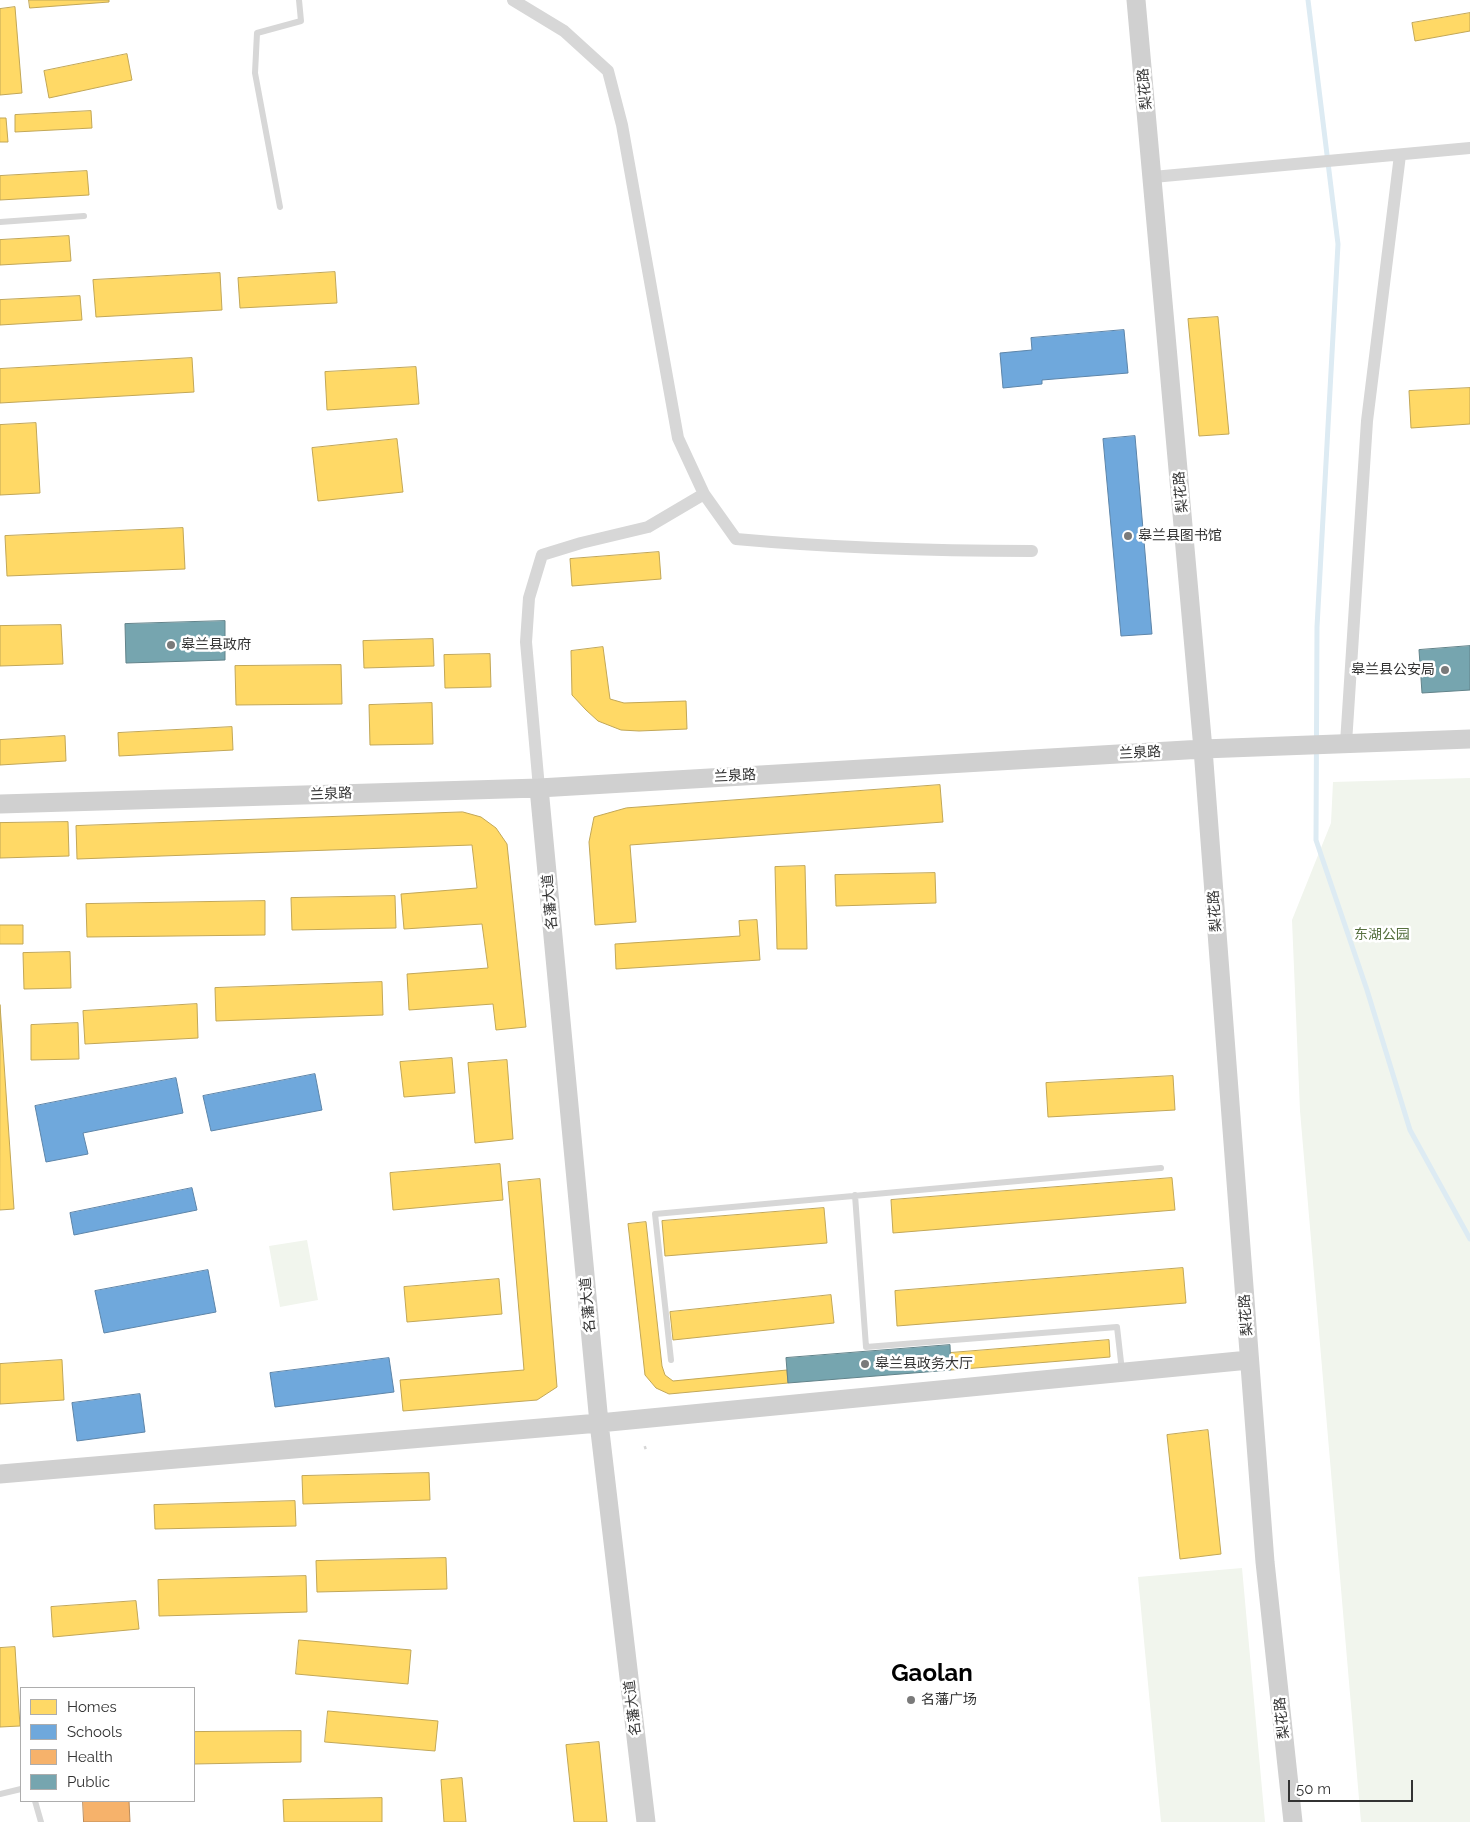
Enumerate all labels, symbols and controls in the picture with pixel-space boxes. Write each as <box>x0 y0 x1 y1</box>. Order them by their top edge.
street label: 梨花路 <box>1135 67 1155 111</box>
street label: 梨花路 <box>1171 470 1191 514</box>
place label: 皋兰县图书馆 <box>1138 528 1222 544</box>
marker: 皋兰县图书馆 <box>1122 530 1134 542</box>
place label: 皋兰县政府 <box>181 637 251 653</box>
marker: 皋兰县政府 <box>165 639 177 651</box>
place label: 皋兰县公安局 <box>1351 662 1435 678</box>
marker: 皋兰县公安局 <box>1439 664 1451 676</box>
street label: 兰泉路 <box>1119 744 1161 762</box>
street label: 兰泉路 <box>714 767 756 785</box>
street label: 兰泉路 <box>310 785 352 803</box>
street label: 名藩大道 <box>539 873 561 931</box>
street label: 梨花路 <box>1205 889 1225 933</box>
park label: 东湖公园 <box>1354 927 1410 943</box>
street label: 名藩大道 <box>577 1276 599 1334</box>
street label: 梨花路 <box>1236 1293 1256 1337</box>
place label: 皋兰县政务大厅 <box>875 1356 973 1372</box>
marker: 皋兰县政务大厅 <box>859 1358 871 1370</box>
district label: Gaolan <box>891 1660 973 1688</box>
street label: 名藩大道 <box>621 1679 645 1737</box>
legend <box>20 1687 195 1802</box>
place label: 名藩广场 <box>921 1692 977 1708</box>
marker: 名藩广场 <box>905 1694 917 1706</box>
street label: 梨花路 <box>1271 1696 1293 1740</box>
text: Homes <box>67 1698 117 1716</box>
text: Schools <box>67 1723 122 1741</box>
text: Health <box>67 1748 113 1766</box>
scale bar <box>1290 1770 1415 1802</box>
text: Public <box>67 1773 110 1791</box>
text: 50 m <box>1296 1780 1331 1798</box>

